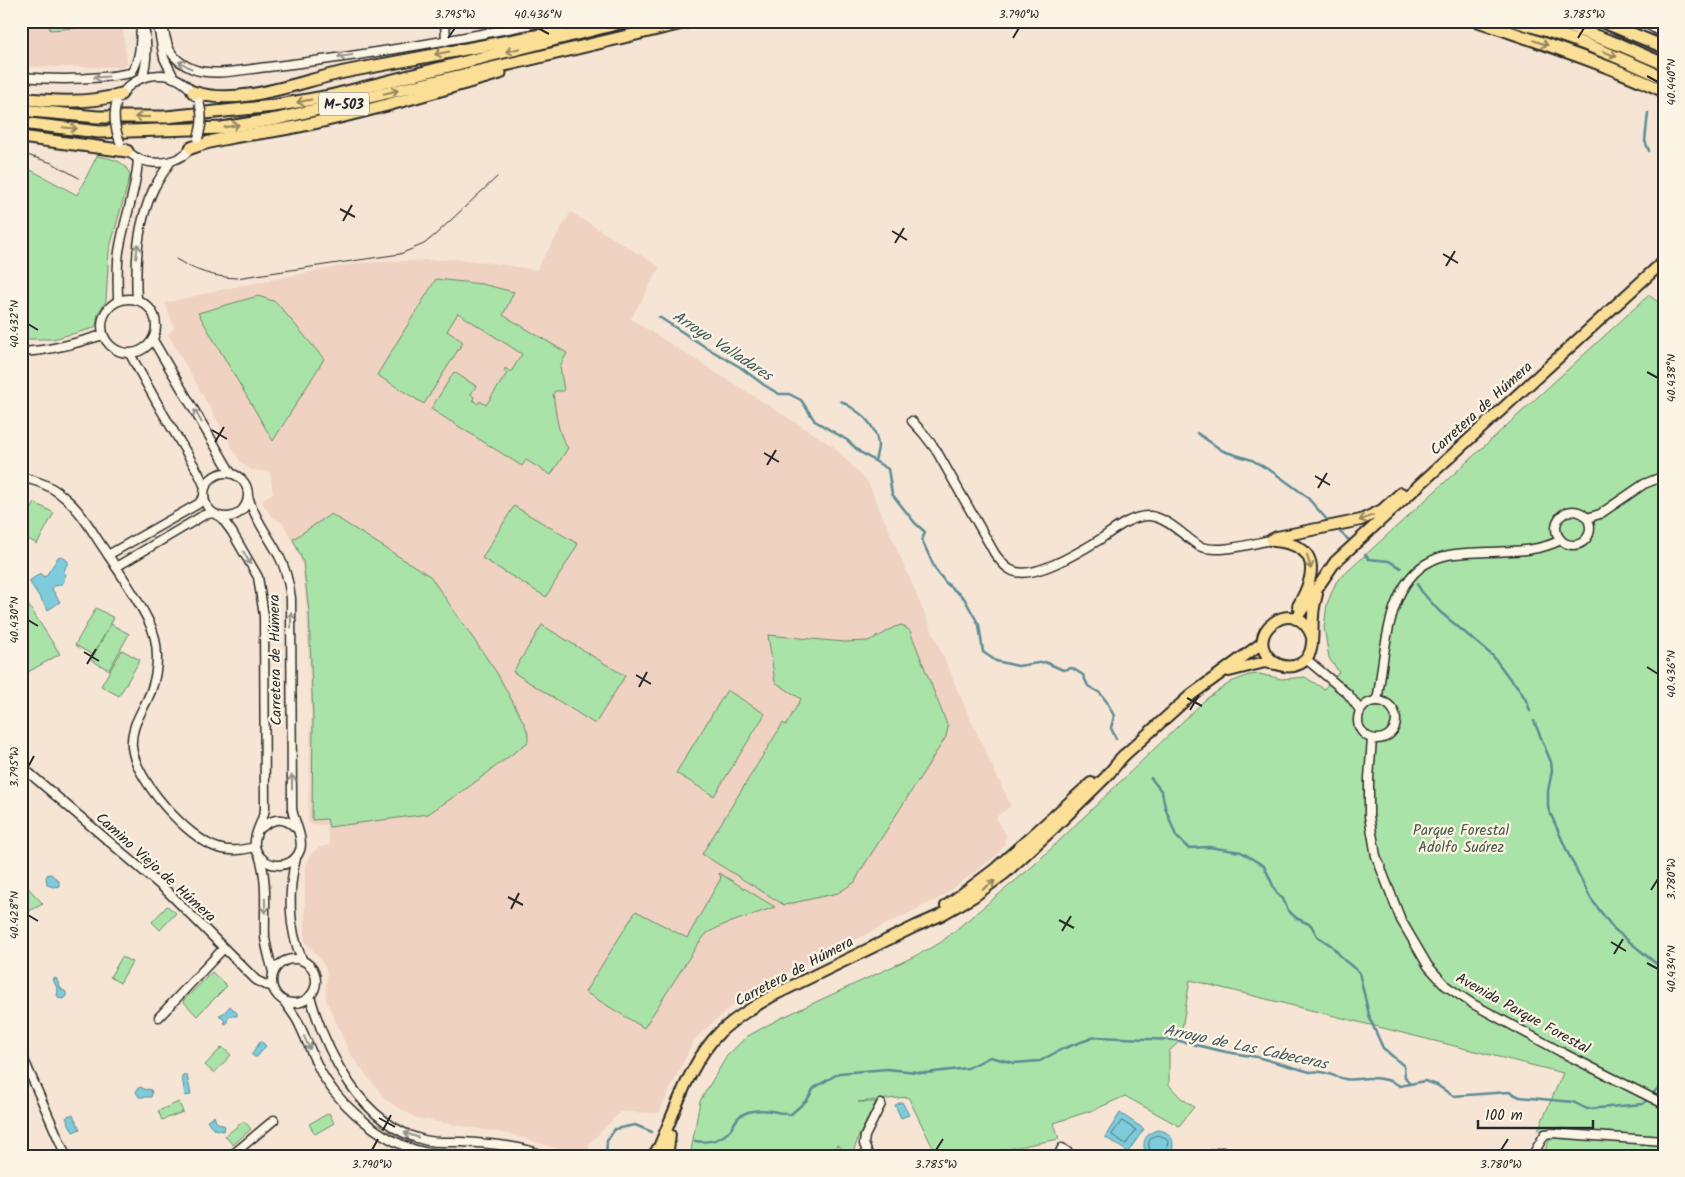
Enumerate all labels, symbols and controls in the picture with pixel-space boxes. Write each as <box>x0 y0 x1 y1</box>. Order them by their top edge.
text: 3.795°W <box>435 5 475 24</box>
text: 40.436°N <box>514 5 562 24</box>
text: 3.790°W <box>999 5 1039 24</box>
text: 3.785°W <box>1563 5 1605 24</box>
one-way arrow <box>1533 38 1549 48</box>
one-way arrow <box>505 46 521 55</box>
one-way arrow <box>434 49 450 59</box>
one-way arrow <box>1602 50 1617 59</box>
one-way arrow <box>337 52 353 62</box>
one-way arrow <box>178 59 193 69</box>
text: 40.440°N <box>1662 59 1681 105</box>
one-way arrow <box>93 73 109 82</box>
one-way arrow <box>382 87 398 97</box>
road number: M-503 <box>319 92 369 116</box>
one-way arrow <box>296 96 312 106</box>
one-way arrow <box>135 112 151 122</box>
one-way arrow <box>224 121 240 131</box>
one-way arrow <box>61 124 77 133</box>
one-way arrow <box>132 244 142 260</box>
text: 40.432°N <box>5 300 24 348</box>
water label: Arroyo Valladares <box>667 304 779 389</box>
text: 40.438°N <box>1662 354 1681 402</box>
street label: Carretera de Húmera <box>1425 356 1539 462</box>
one-way arrow <box>192 409 202 423</box>
one-way arrow <box>1359 513 1374 523</box>
one-way arrow <box>243 550 252 565</box>
one-way arrow <box>1305 554 1314 570</box>
street label: Carretera de Húmera <box>263 594 289 726</box>
text: 40.430°N <box>5 596 24 644</box>
one-way arrow <box>286 612 296 628</box>
text: 40.436°N <box>1662 650 1681 698</box>
text: 3.795°W <box>5 747 24 787</box>
one-way arrow <box>287 774 297 790</box>
street label: Camino Viejo de Húmera <box>90 807 221 929</box>
park label: Parque Forestal Adolfo Suárez <box>1413 819 1510 860</box>
text: 3.780°W <box>1662 858 1681 900</box>
one-way arrow <box>982 880 996 890</box>
text: 40.428°N <box>5 891 24 939</box>
one-way arrow <box>260 897 269 913</box>
street label: Carretera de Húmera <box>731 930 858 1013</box>
text: 40.434°N <box>1662 945 1681 993</box>
street label: Avenida Parque Forestal <box>1451 967 1595 1061</box>
water label: Arroyo de Las Cabeceras <box>1162 1018 1332 1077</box>
one-way arrow <box>303 1035 313 1050</box>
scale bar <box>1478 1097 1592 1129</box>
text: 100 m <box>1485 1104 1523 1128</box>
one-way arrow <box>404 1130 419 1139</box>
text: 3.790°W <box>352 1155 392 1174</box>
text: 3.785°W <box>915 1155 957 1174</box>
text: 3.780°W <box>1480 1155 1522 1174</box>

